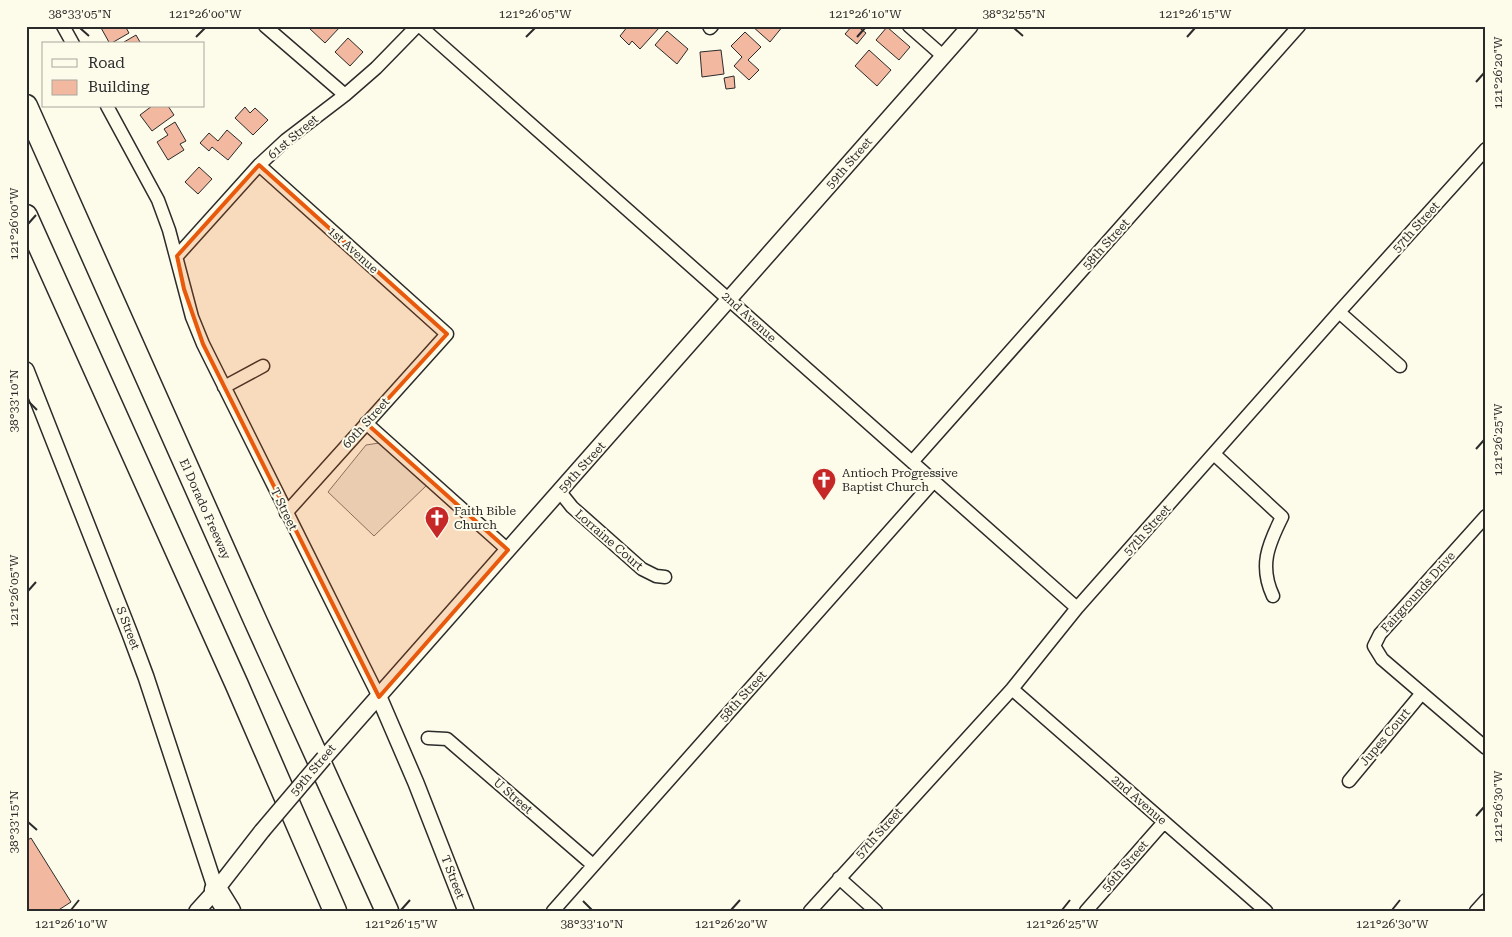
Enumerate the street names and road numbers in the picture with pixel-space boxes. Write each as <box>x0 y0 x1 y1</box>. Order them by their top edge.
street label: 61st Street <box>265 112 321 162</box>
street label: 59th Street <box>823 134 875 191</box>
street label: 57th Street <box>1390 198 1443 255</box>
street label: 58th Street <box>1080 215 1133 272</box>
street label: 1st Avenue <box>325 224 381 277</box>
street label: 2nd Avenue <box>719 289 779 345</box>
street label: 60th Street <box>340 394 393 451</box>
street label: 59th Street <box>556 438 609 495</box>
street label: El Dorado Freeway <box>177 457 234 562</box>
street label: T Street <box>268 485 300 533</box>
street label: 57th Street <box>1121 501 1174 558</box>
street label: Lorraine Court <box>572 507 646 574</box>
street label: Fairgrounds Drive <box>1378 548 1458 635</box>
street label: S Street <box>113 605 143 652</box>
street label: 58th Street <box>717 667 770 724</box>
street label: Jupes Court <box>1357 705 1413 768</box>
street label: 59th Street <box>287 741 339 799</box>
street label: 2nd Avenue <box>1109 772 1170 828</box>
street label: U Street <box>491 775 536 817</box>
street label: 57th Street <box>853 804 906 861</box>
street label: 56th Street <box>1099 837 1151 894</box>
street label: T Street <box>438 853 468 901</box>

